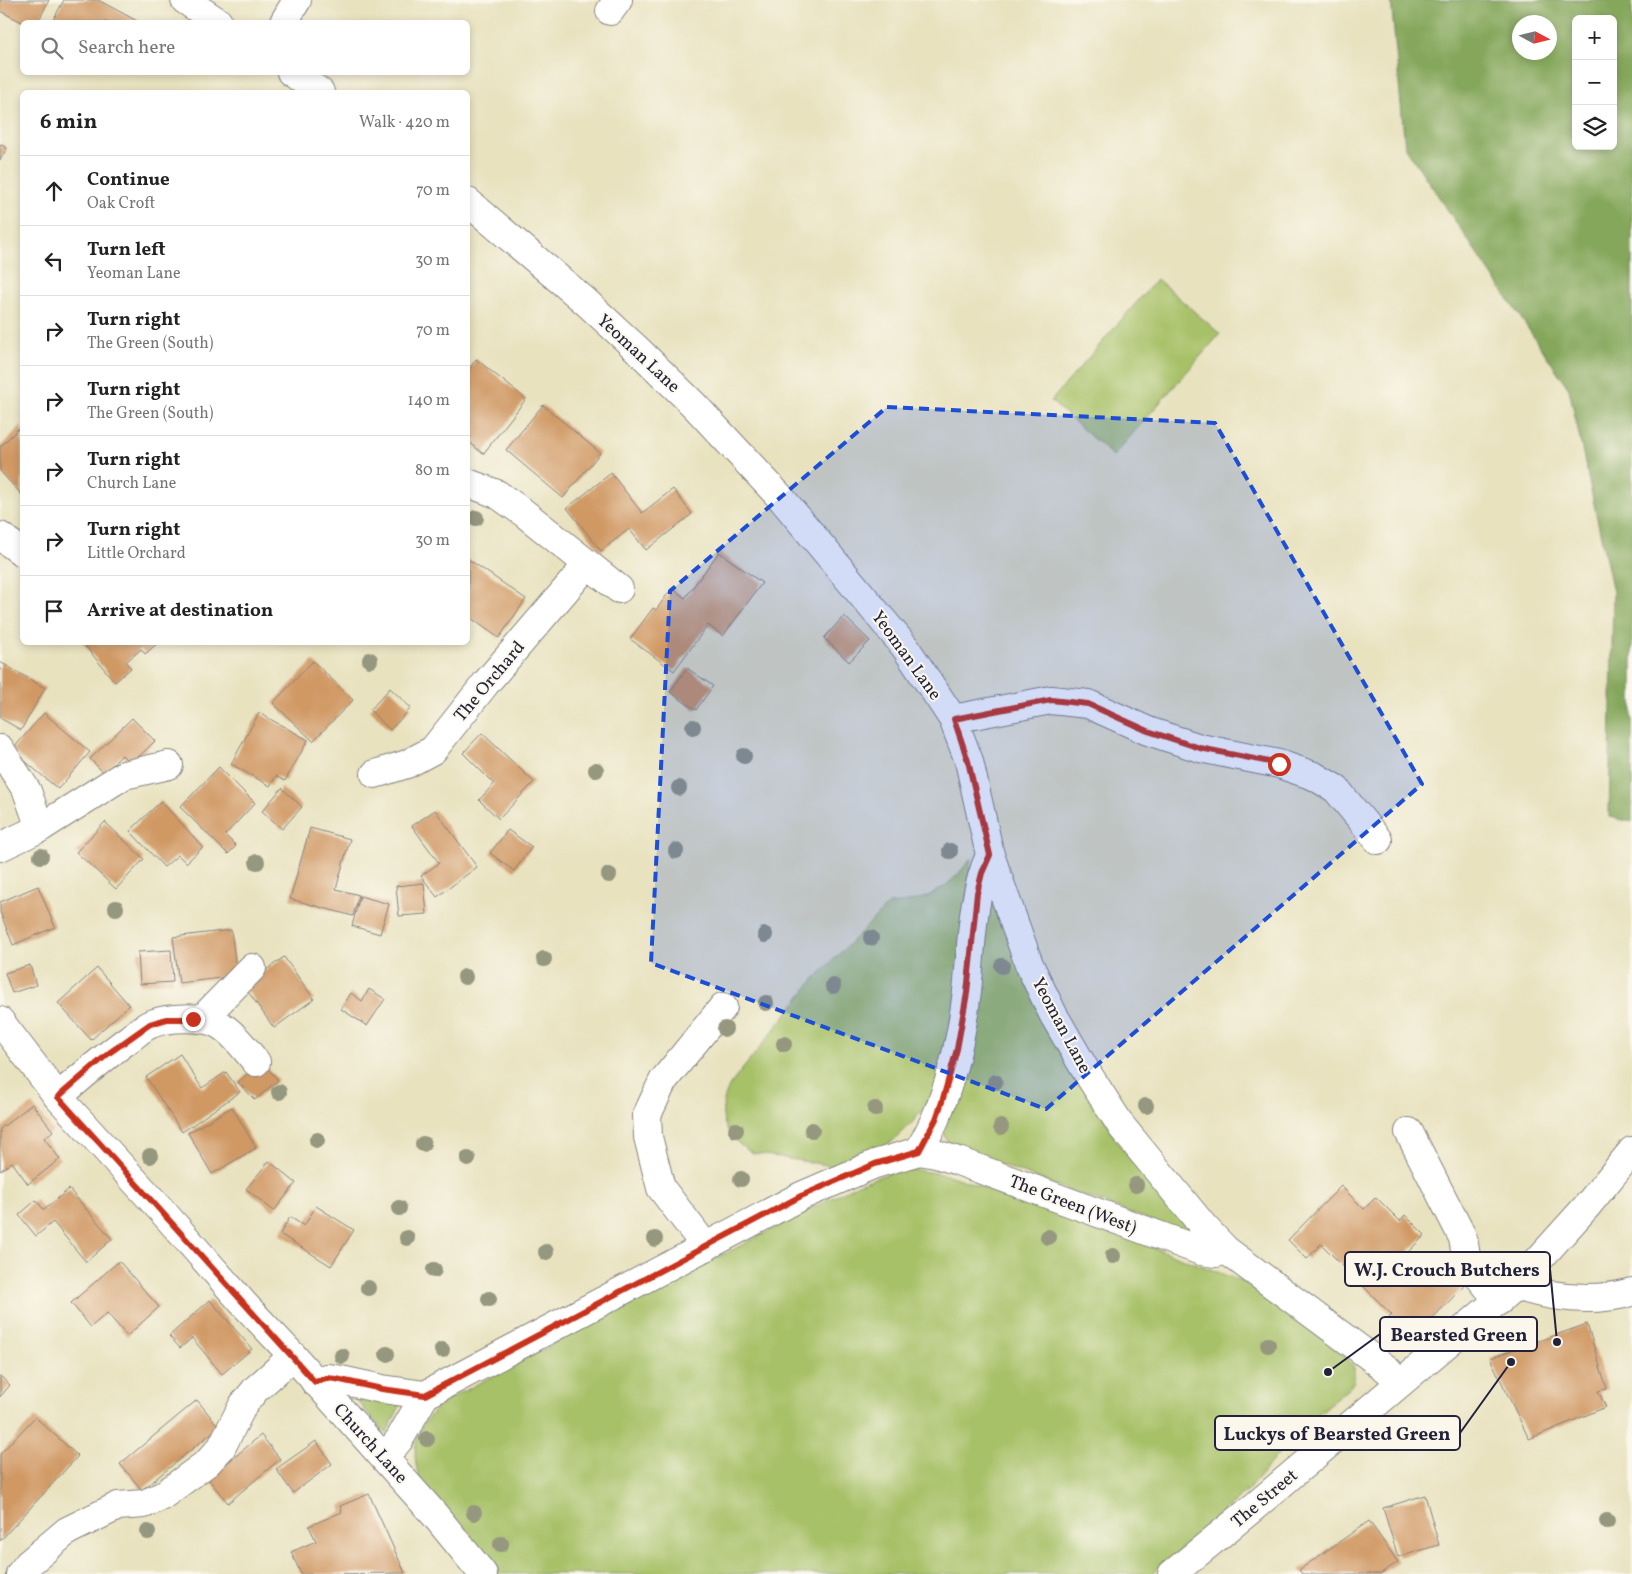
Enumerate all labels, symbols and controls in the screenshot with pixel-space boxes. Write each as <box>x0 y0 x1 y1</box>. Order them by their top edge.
north arrow <box>1512 15 1557 60</box>
map controls <box>1572 15 1617 150</box>
button: + <box>1572 15 1617 60</box>
search box <box>20 20 470 75</box>
icon: search <box>38 34 66 62</box>
text: Search here <box>78 35 175 61</box>
button: − <box>1572 60 1617 105</box>
button: layers <box>1572 105 1617 150</box>
text: 6 min <box>40 108 97 137</box>
text: Walk · 420 m <box>359 112 450 134</box>
text: Continue <box>87 167 170 193</box>
icon: ahead <box>40 177 68 205</box>
text: 70 m <box>416 180 450 202</box>
text: Oak Croft <box>87 193 155 215</box>
text: Turn left <box>87 237 166 263</box>
icon: left <box>40 247 68 275</box>
text: 30 m <box>415 250 450 272</box>
text: Yeoman Lane <box>87 263 181 285</box>
text: Turn right <box>87 307 180 333</box>
street label: Yeoman Lane <box>591 309 685 399</box>
icon: right <box>40 317 68 345</box>
text: 70 m <box>416 320 450 342</box>
text: The Green (South) <box>87 333 214 355</box>
text: Turn right <box>87 377 180 403</box>
icon: right <box>40 387 68 415</box>
text: 140 m <box>408 390 450 412</box>
text: The Green (South) <box>87 403 214 425</box>
text: Turn right <box>87 447 180 473</box>
icon: right <box>40 457 68 485</box>
text: 80 m <box>415 460 450 482</box>
text: Church Lane <box>87 473 176 495</box>
text: Turn right <box>87 517 180 543</box>
icon: right <box>40 527 68 555</box>
text: 30 m <box>415 530 450 552</box>
text: Little Orchard <box>87 543 186 565</box>
icon: arrive <box>40 597 68 625</box>
text: Arrive at destination <box>87 598 273 624</box>
street label: Yeoman Lane <box>865 606 947 706</box>
street label: The Orchard <box>449 636 531 728</box>
route start <box>1268 753 1291 776</box>
street label: Yeoman Lane <box>1025 973 1096 1078</box>
route end <box>182 1008 205 1031</box>
street label: The Green (West) <box>1005 1170 1140 1241</box>
callout: W.J. Crouch Butchers <box>1345 1252 1550 1286</box>
text: W.J. Crouch Butchers <box>1354 1258 1540 1284</box>
callout: Bearsted Green <box>1380 1317 1537 1351</box>
text: Bearsted Green <box>1390 1323 1528 1349</box>
street label: Church Lane <box>327 1398 413 1490</box>
callout: Luckys of Bearsted Green <box>1215 1416 1460 1450</box>
text: Luckys of Bearsted Green <box>1224 1422 1450 1448</box>
street label: The Street <box>1226 1464 1304 1535</box>

